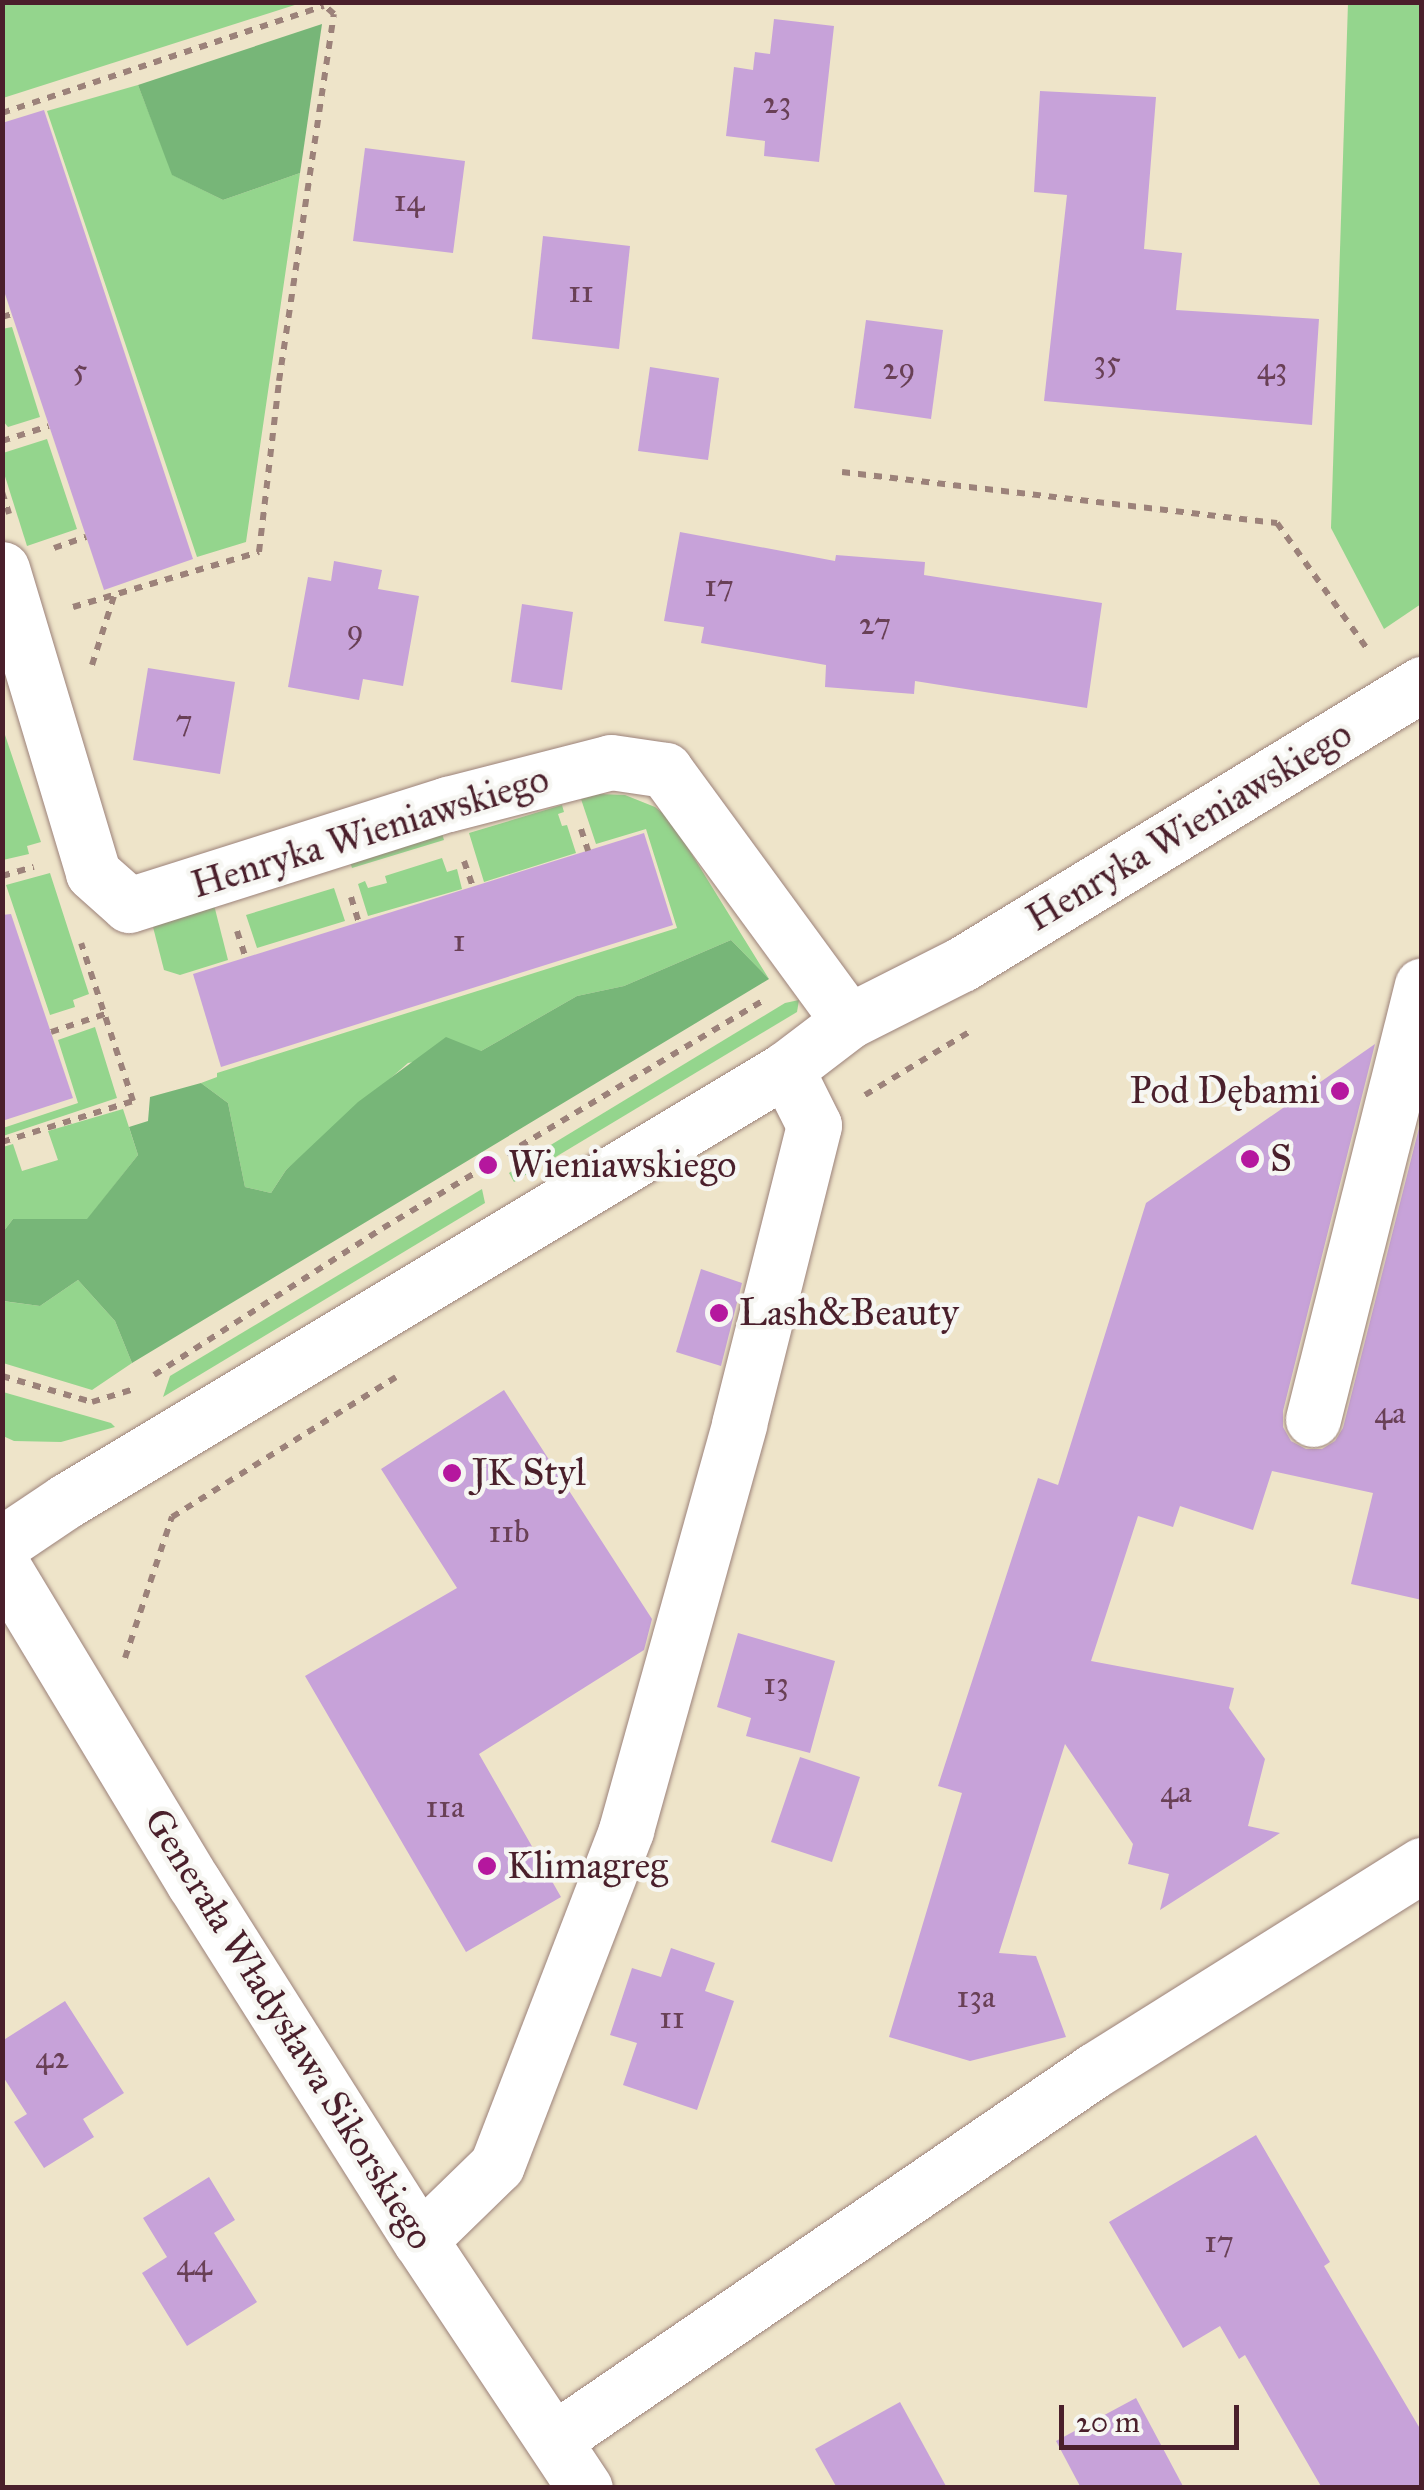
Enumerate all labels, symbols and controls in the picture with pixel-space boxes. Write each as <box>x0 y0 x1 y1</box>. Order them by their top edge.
house number: 23 <box>763 84 791 122</box>
house number: 14 <box>394 182 424 220</box>
house number: 11 <box>568 273 594 311</box>
house number: 35 <box>1093 343 1121 381</box>
house number: 29 <box>883 350 915 388</box>
house number: 43 <box>1257 350 1287 388</box>
house number: 5 <box>73 351 87 389</box>
house number: 17 <box>704 567 734 605</box>
house number: 27 <box>859 605 891 643</box>
house number: 9 <box>346 612 364 650</box>
house number: 7 <box>175 702 193 740</box>
street label: Henryka Wieniawskiego <box>1018 711 1360 941</box>
street label: Henryka Wieniawskiego <box>186 756 554 908</box>
house number: 1 <box>453 922 465 960</box>
place label: Pod Dębami <box>1130 1068 1320 1114</box>
marker: Pod Dębami <box>1329 1080 1351 1102</box>
place label: S <box>1270 1136 1292 1182</box>
place label: Wieniawskiego <box>508 1142 737 1188</box>
marker: S <box>1239 1148 1261 1170</box>
marker: Wieniawskiego <box>477 1154 499 1176</box>
place label: Lash&Beauty <box>739 1290 959 1336</box>
marker: Lash&Beauty <box>708 1302 730 1324</box>
house number: 4a <box>1374 1394 1406 1432</box>
place label: JK Styl <box>472 1450 586 1496</box>
marker: JK Styl <box>441 1462 463 1484</box>
house number: 11b <box>489 1513 529 1551</box>
house number: 13 <box>763 1665 789 1703</box>
house number: 4a <box>1160 1773 1192 1811</box>
house number: 11a <box>426 1788 464 1826</box>
street label: Generała Władysława Sikorskiego <box>134 1800 444 2258</box>
place label: Klimagreg <box>507 1843 668 1889</box>
marker: Klimagreg <box>476 1855 498 1877</box>
house number: 13a <box>957 1978 995 2016</box>
house number: 11 <box>659 1999 685 2037</box>
house number: 42 <box>35 2039 69 2077</box>
house number: 17 <box>1204 2223 1234 2261</box>
house number: 44 <box>176 2246 212 2284</box>
scale bar <box>1064 2385 1244 2447</box>
text: 20 m <box>1076 2404 1140 2440</box>

